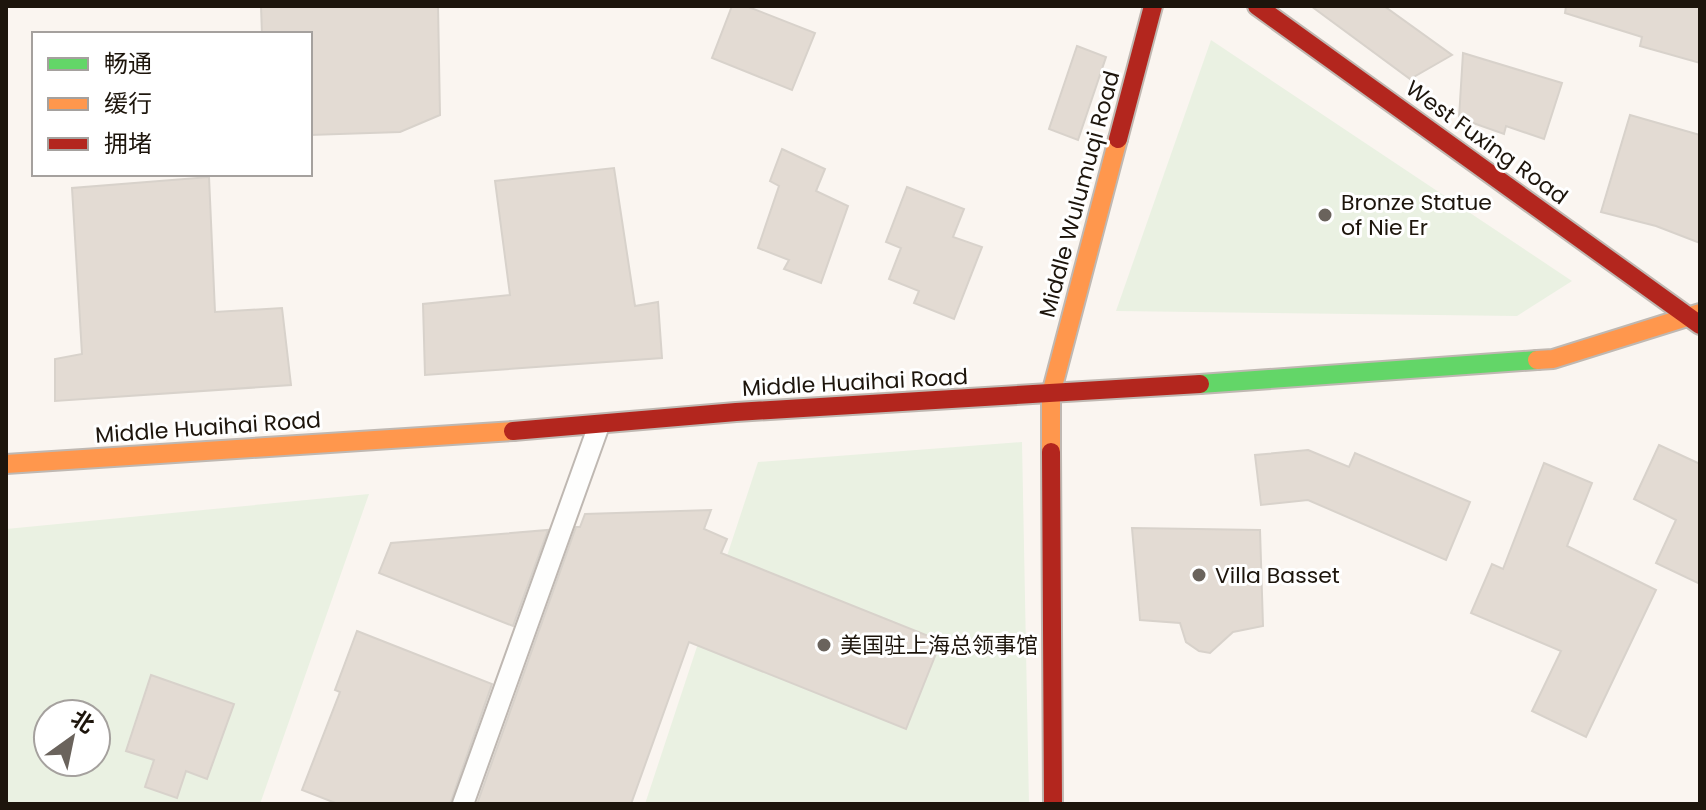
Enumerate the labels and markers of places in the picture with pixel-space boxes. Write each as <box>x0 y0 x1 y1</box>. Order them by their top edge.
place label: Bronze Statue of Nie Er <box>1341 187 1492 243</box>
marker: Bronze Statue of Nie Er <box>1316 206 1334 224</box>
place label: Villa Basset <box>1215 560 1340 591</box>
marker: Villa Basset <box>1190 566 1208 584</box>
place label: 美国驻上海总领事馆 <box>840 630 1038 661</box>
marker: 美国驻上海总领事馆 <box>815 636 833 654</box>

